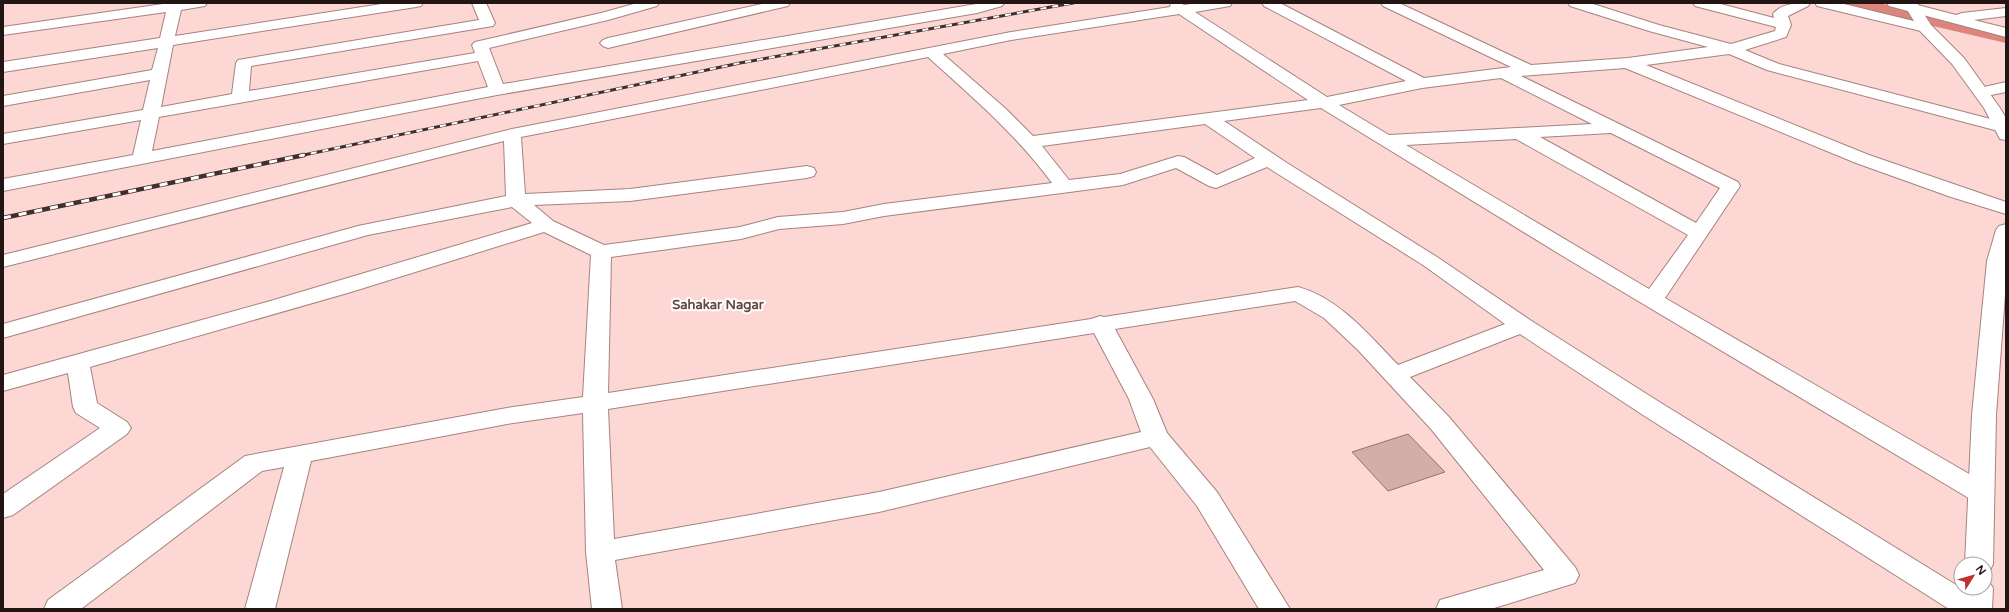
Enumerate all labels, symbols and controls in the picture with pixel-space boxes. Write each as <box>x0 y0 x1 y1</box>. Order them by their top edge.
district label: Sahakar Nagar <box>672 297 765 313</box>
north arrow <box>1953 556 1993 596</box>
text: N <box>1973 563 1988 578</box>

